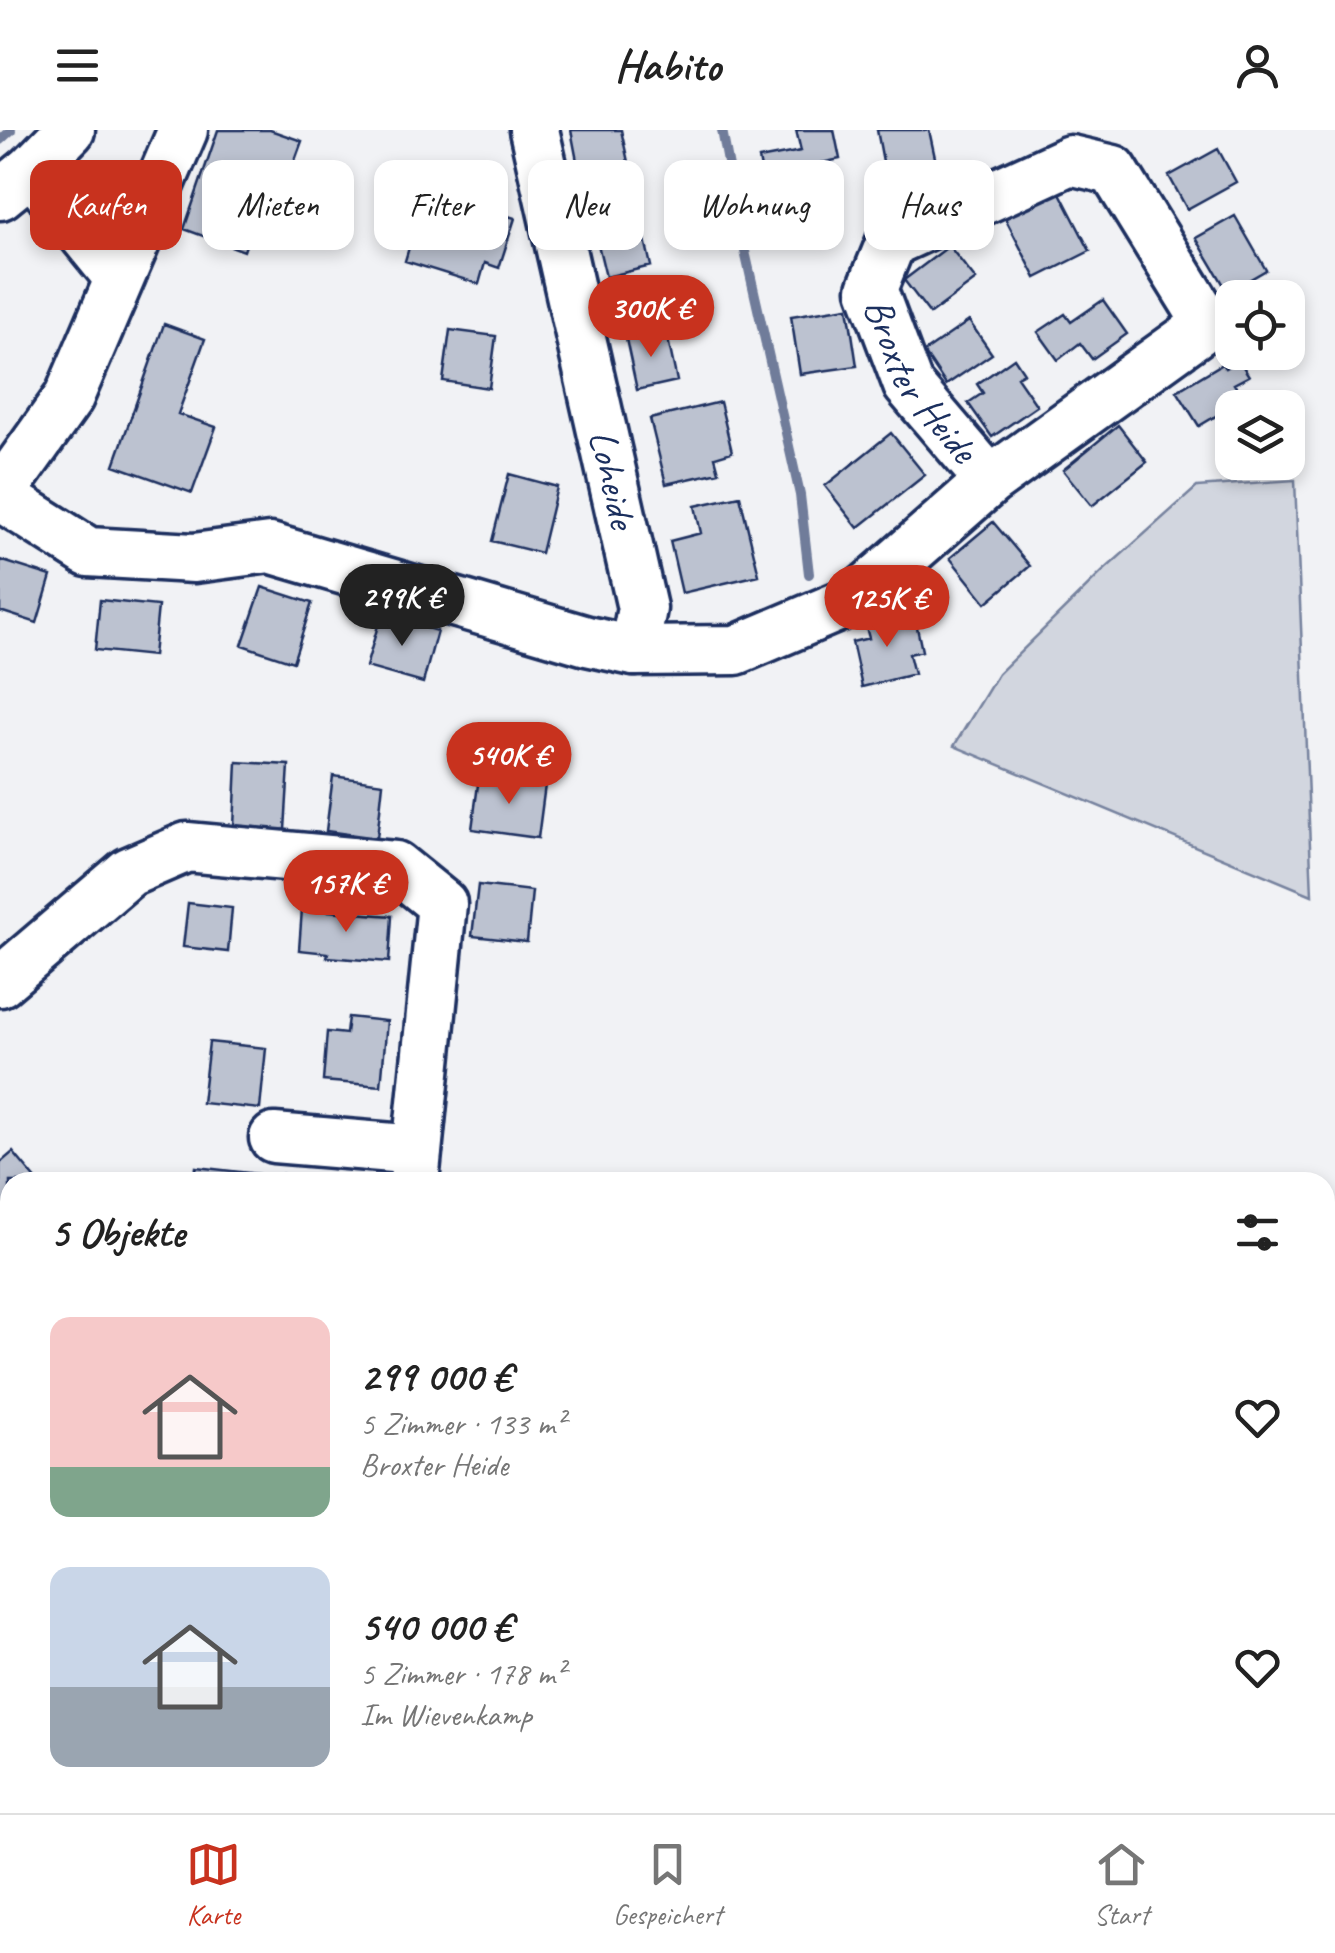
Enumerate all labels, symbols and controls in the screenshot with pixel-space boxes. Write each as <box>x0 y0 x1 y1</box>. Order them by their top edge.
text: Habito <box>615 37 720 94</box>
icon: menu <box>50 38 105 93</box>
icon: person <box>1230 38 1285 93</box>
chip: Kaufen <box>30 160 182 250</box>
chip: Mieten <box>202 160 354 250</box>
chip: Filter <box>374 160 508 250</box>
chip: Neu <box>528 160 644 250</box>
chip: Wohnung <box>664 160 844 250</box>
chip: Haus <box>864 160 994 250</box>
pin: 300K € <box>570 275 732 360</box>
map controls <box>1215 280 1305 480</box>
button: locate <box>1215 280 1305 370</box>
text: 300K € <box>610 287 692 328</box>
street label: Broxter Heide <box>853 291 990 475</box>
button: layers <box>1215 390 1305 480</box>
street label: Loheide <box>578 425 649 536</box>
pin: 299K € <box>321 564 483 649</box>
pin: 125K € <box>806 565 968 650</box>
text: 299K € <box>362 576 442 617</box>
text: 125K € <box>846 577 928 618</box>
pin: 540K € <box>428 722 590 807</box>
text: 540K € <box>468 734 550 775</box>
pin: 157K € <box>265 850 427 935</box>
text: 157K € <box>306 862 386 903</box>
icon: filters <box>1230 1205 1285 1260</box>
text: 5 Objekte <box>50 1206 185 1259</box>
text: 299 000 € <box>360 1350 512 1403</box>
icon: home <box>130 1357 250 1477</box>
icon: heart <box>1230 1390 1285 1445</box>
text: 5 Zimmer · 133 m² <box>360 1403 565 1444</box>
text: Broxter Heide <box>360 1444 508 1485</box>
text: 540 000 € <box>360 1600 512 1653</box>
icon: home <box>130 1607 250 1727</box>
icon: heart <box>1230 1640 1285 1695</box>
text: 5 Zimmer · 178 m² <box>360 1653 565 1694</box>
text: Im Wievenkamp <box>360 1694 532 1735</box>
tab: Karte <box>186 1837 241 1932</box>
tab: Gespeichert <box>613 1837 722 1932</box>
tab: Start <box>1094 1837 1149 1932</box>

